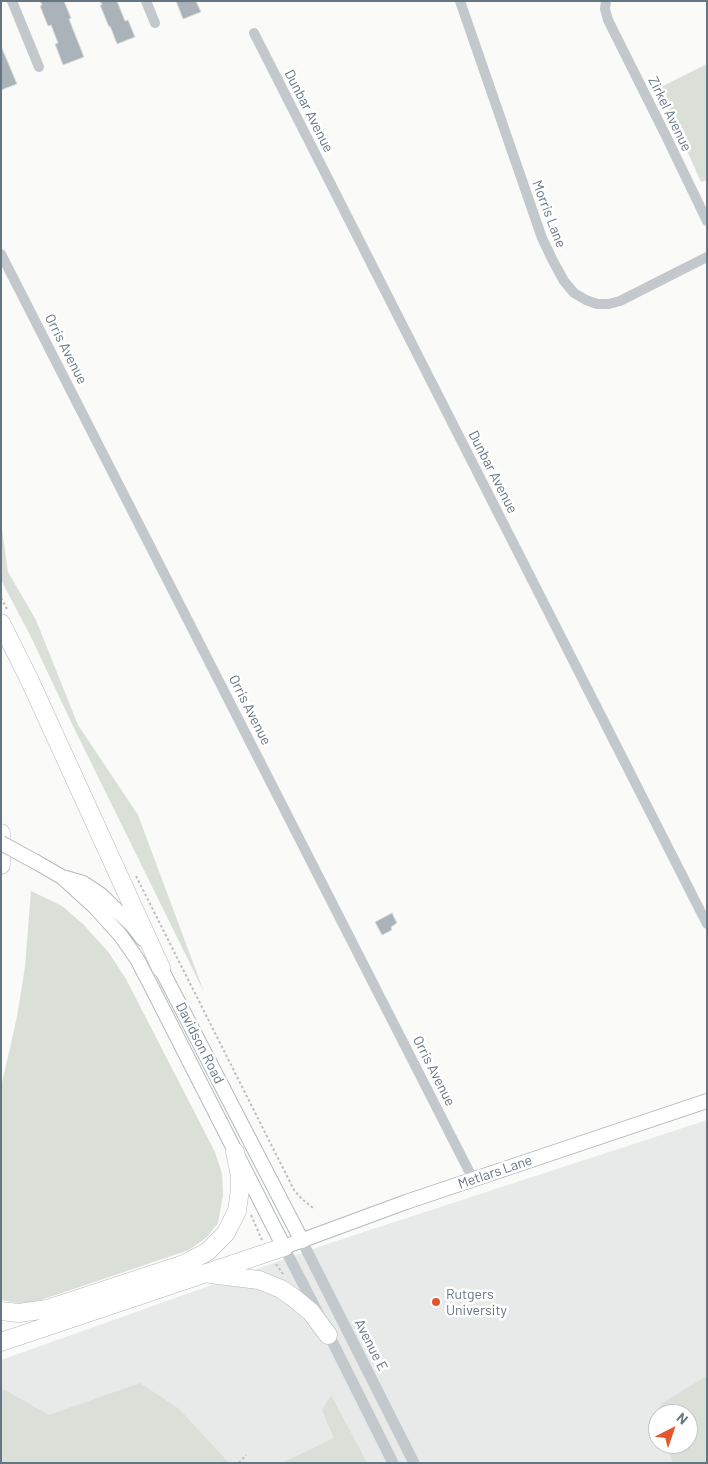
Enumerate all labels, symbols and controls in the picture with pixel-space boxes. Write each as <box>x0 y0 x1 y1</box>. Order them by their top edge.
street label: Dunbar Avenue <box>281 67 337 155</box>
street label: Zirkel Avenue <box>645 74 695 154</box>
street label: Morris Lane <box>528 178 570 250</box>
street label: Orris Avenue <box>41 311 91 387</box>
street label: Dunbar Avenue <box>465 428 521 516</box>
street label: Orris Avenue <box>225 672 275 748</box>
street label: Davidson Road <box>172 999 228 1087</box>
street label: Orris Avenue <box>409 1033 459 1109</box>
street label: Metlars Lane <box>456 1151 534 1193</box>
place label: Rutgers University <box>446 1286 507 1318</box>
marker: Rutgers University <box>430 1296 442 1308</box>
street label: Avenue E <box>351 1316 391 1374</box>
north arrow <box>648 1404 698 1454</box>
text: N <box>673 1409 692 1428</box>

